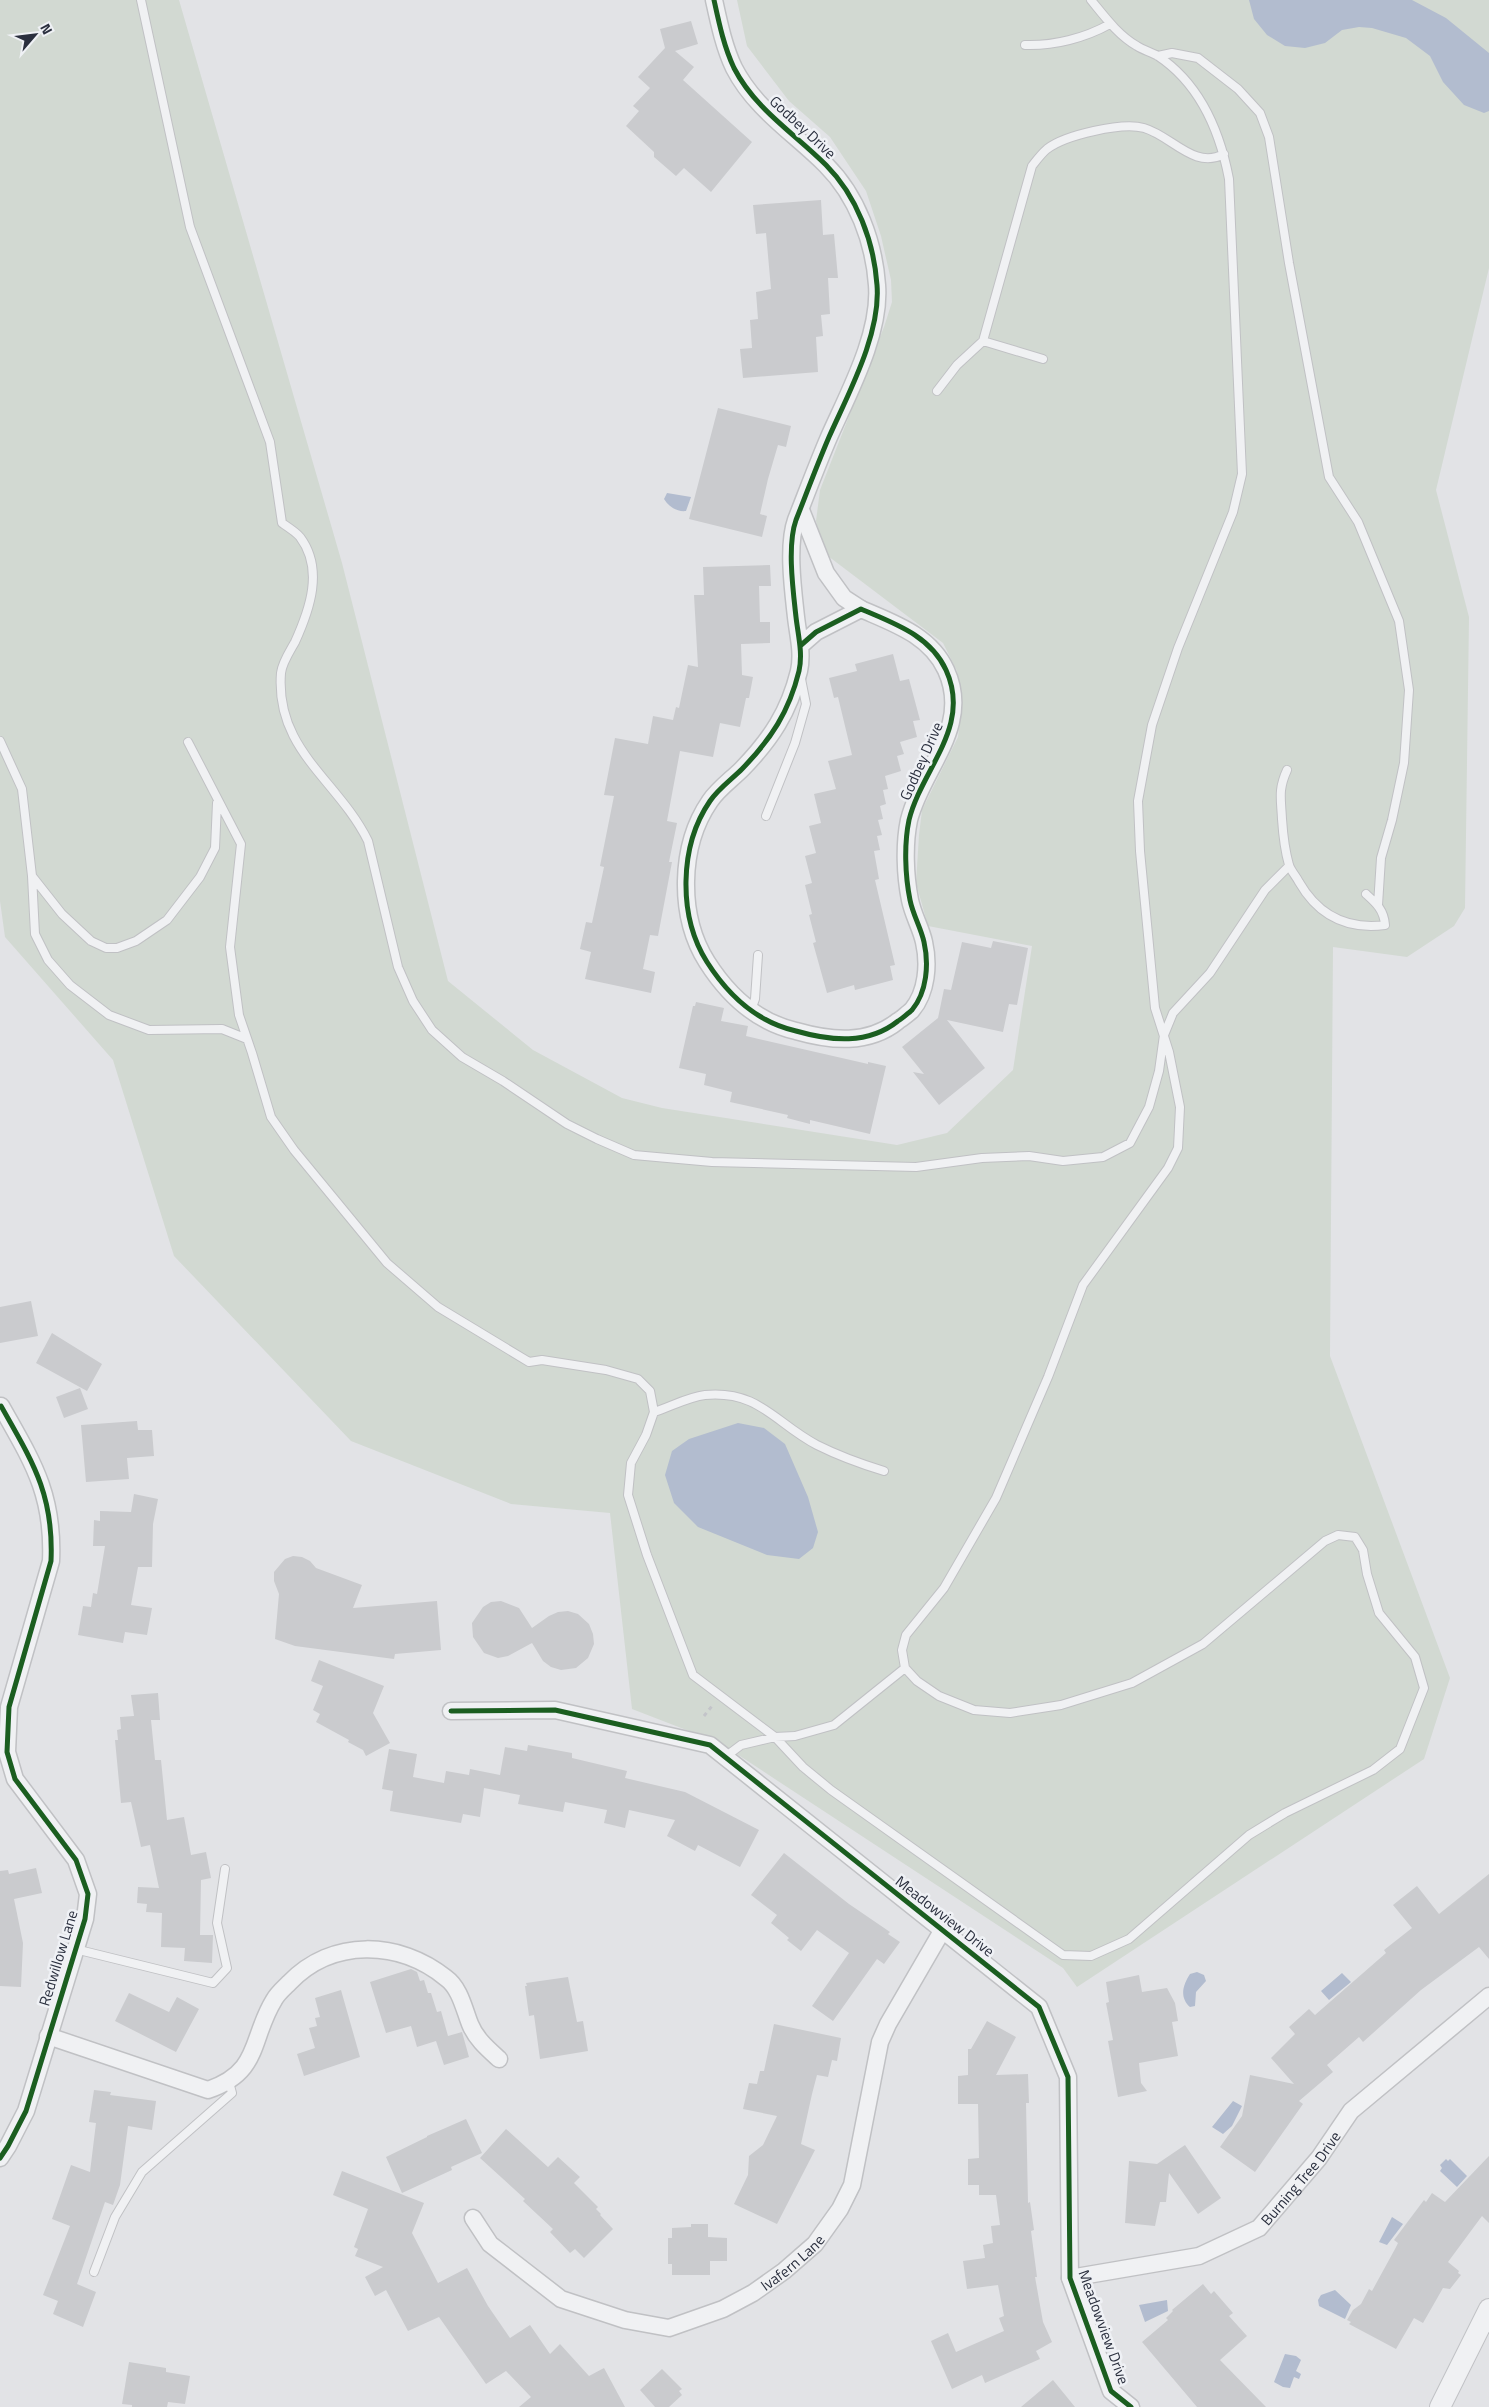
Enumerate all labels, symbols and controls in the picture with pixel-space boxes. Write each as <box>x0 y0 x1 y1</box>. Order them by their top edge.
north arrow <box>10 10 60 60</box>
text: N <box>35 19 58 38</box>
street label: Godbey Drive <box>765 90 841 164</box>
street label: Godbey Drive <box>893 718 949 804</box>
street label: Meadowview Drive <box>890 1870 1000 1962</box>
street label: Redwillow Lane <box>33 1907 83 2009</box>
street label: Burning Tree Drive <box>1255 2126 1346 2230</box>
street label: Ivafern Lane <box>755 2230 830 2296</box>
street label: Meadowview Drive <box>1073 2267 1135 2387</box>

